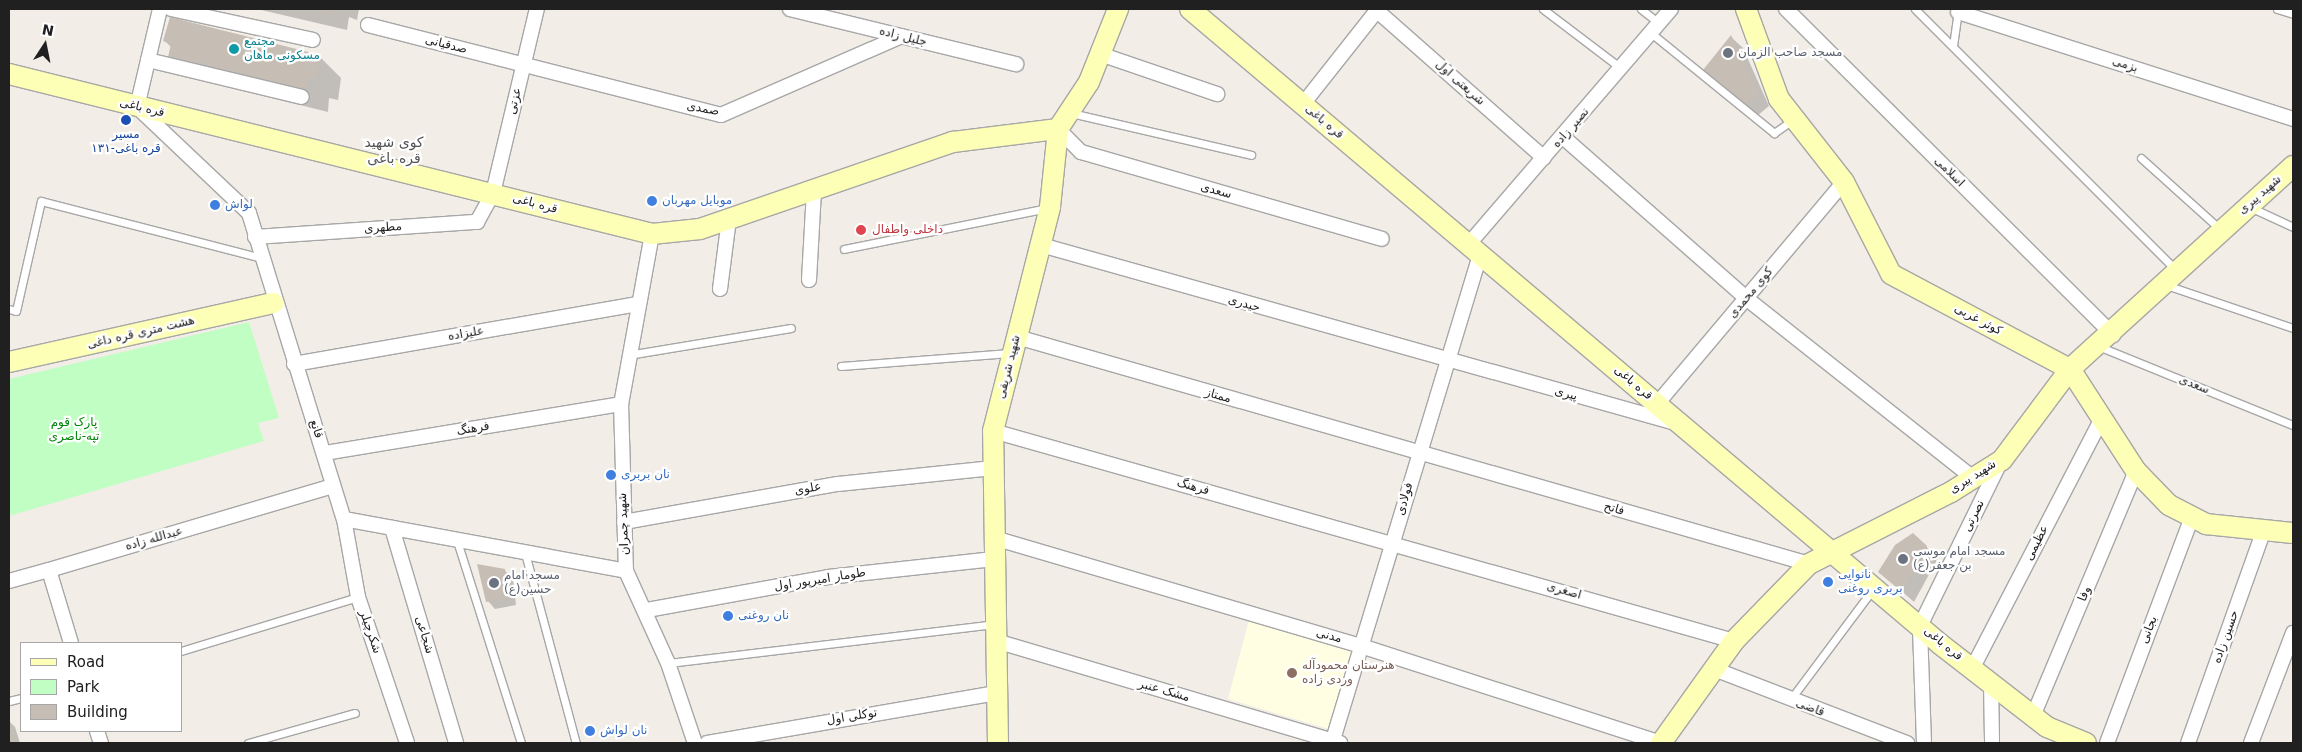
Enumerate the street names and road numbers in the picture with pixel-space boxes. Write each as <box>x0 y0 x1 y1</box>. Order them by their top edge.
street label: جلیل زاده <box>878 24 928 50</box>
street label: صدقیانی <box>423 33 469 57</box>
street label: بزمی <box>2110 54 2140 76</box>
street label: شریعتی اول <box>1432 57 1488 109</box>
street label: عزتی <box>505 86 525 116</box>
street label: قره باغی <box>118 95 166 121</box>
street label: صمدی <box>686 99 720 119</box>
street label: قره باغی <box>1302 102 1346 142</box>
street label: نصیر زاده <box>1550 105 1592 151</box>
street label: اسلامی <box>1931 154 1967 190</box>
street label: شهید پیری <box>2236 172 2284 218</box>
street label: سعدی <box>1199 180 1233 202</box>
street label: قره باغی <box>511 191 559 217</box>
street label: مطهری <box>364 219 402 237</box>
street label: کوی محمدی <box>1726 265 1776 321</box>
street label: حیدری <box>1226 293 1262 315</box>
street label: کوثر غربی <box>1952 301 2004 339</box>
street label: هشت متری قره داغی <box>86 314 196 352</box>
street label: علیزاده <box>447 324 485 344</box>
street label: شهید شریفى <box>994 334 1024 400</box>
street label: قره باغی <box>1611 363 1655 403</box>
street label: سعدی <box>2177 372 2211 398</box>
street label: پیری <box>1553 384 1579 404</box>
street label: ممتاز <box>1203 385 1233 407</box>
street label: قانع <box>306 418 326 440</box>
street label: فرهنگ <box>455 419 491 439</box>
street label: شهید پیری <box>1947 457 1999 497</box>
street label: فرهنگ <box>1175 476 1211 498</box>
street label: علوی <box>794 480 822 498</box>
street label: فولادی <box>1393 481 1417 517</box>
street label: شهید چمران <box>616 493 632 555</box>
street label: نصرتی <box>1960 498 1988 534</box>
street label: فاتح <box>1602 499 1626 519</box>
street label: عظیمی <box>2022 523 2052 563</box>
street label: عبدالله زاده <box>124 524 184 554</box>
street label: طومار امیرپور اول <box>773 566 867 594</box>
street label: اصغری <box>1545 579 1583 603</box>
street label: وفا <box>2075 584 2095 604</box>
street label: شکرچیلر <box>356 608 384 656</box>
street label: حسین زاده <box>2210 608 2242 666</box>
street label: شجاعی <box>411 614 437 656</box>
street label: بجانی <box>2137 614 2161 646</box>
street label: قره باغی <box>1921 624 1965 664</box>
street label: مدنی <box>1314 625 1344 647</box>
street label: مشک عنبر <box>1137 677 1191 705</box>
street label: قاضی <box>1794 696 1826 720</box>
street label: توکلی اول <box>826 706 878 728</box>

